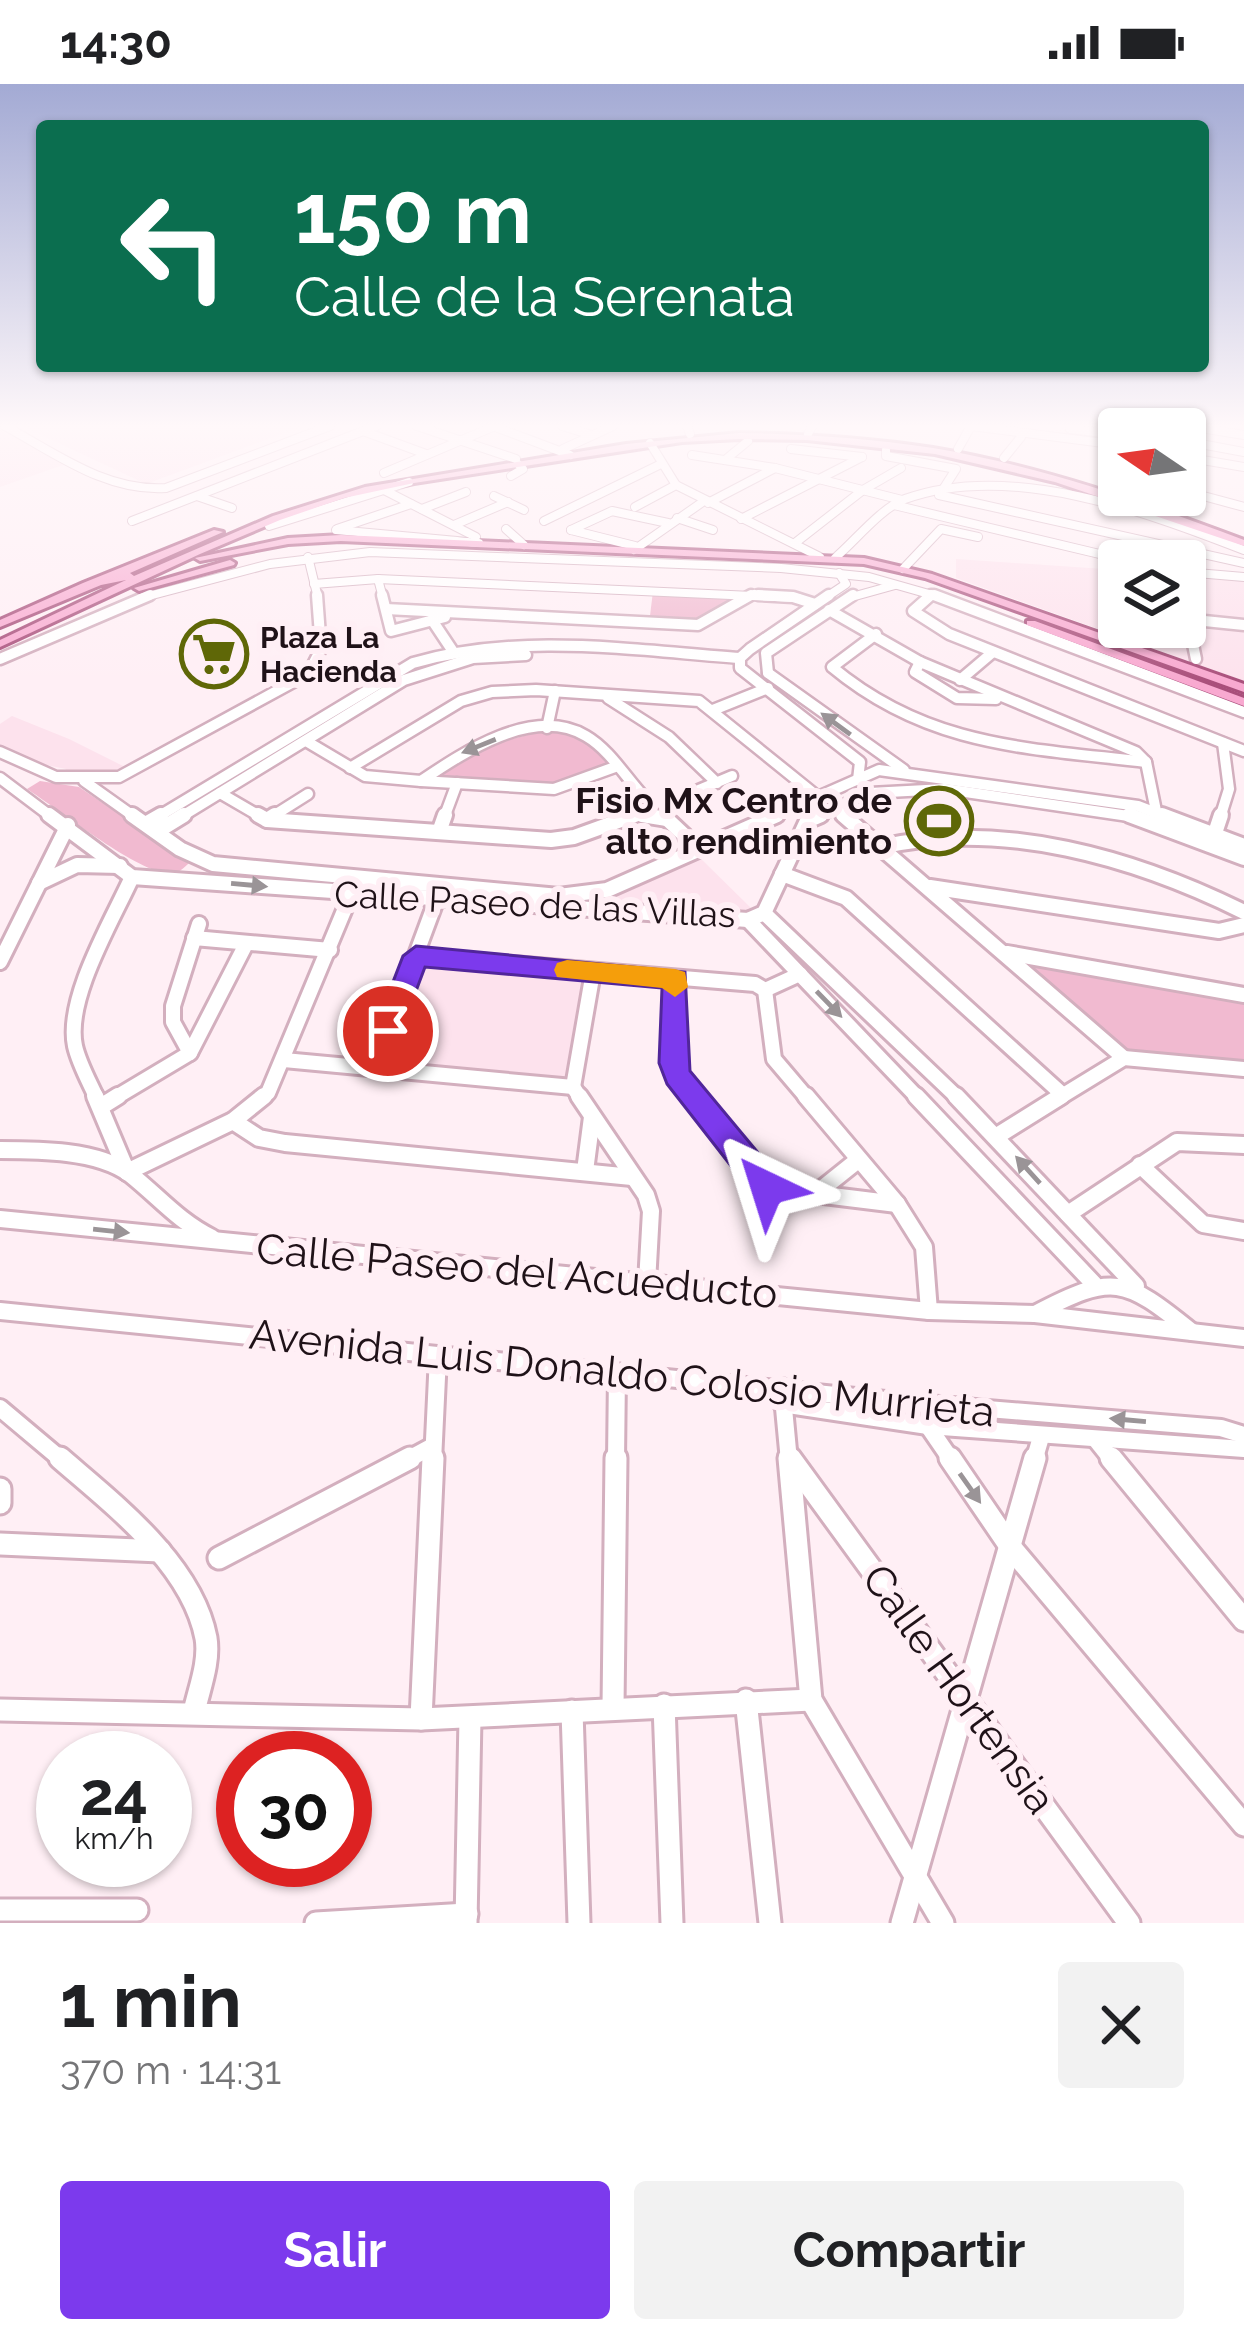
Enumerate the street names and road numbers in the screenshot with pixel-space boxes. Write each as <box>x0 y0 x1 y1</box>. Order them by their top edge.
street label: Calle Paseo de las Villas <box>333 873 737 935</box>
street label: Calle Paseo del Acueducto <box>254 1224 780 1318</box>
street label: Avenida Luis Donaldo Colosio Murrieta <box>247 1309 997 1437</box>
street label: Calle Hortensia <box>852 1555 1066 1823</box>

